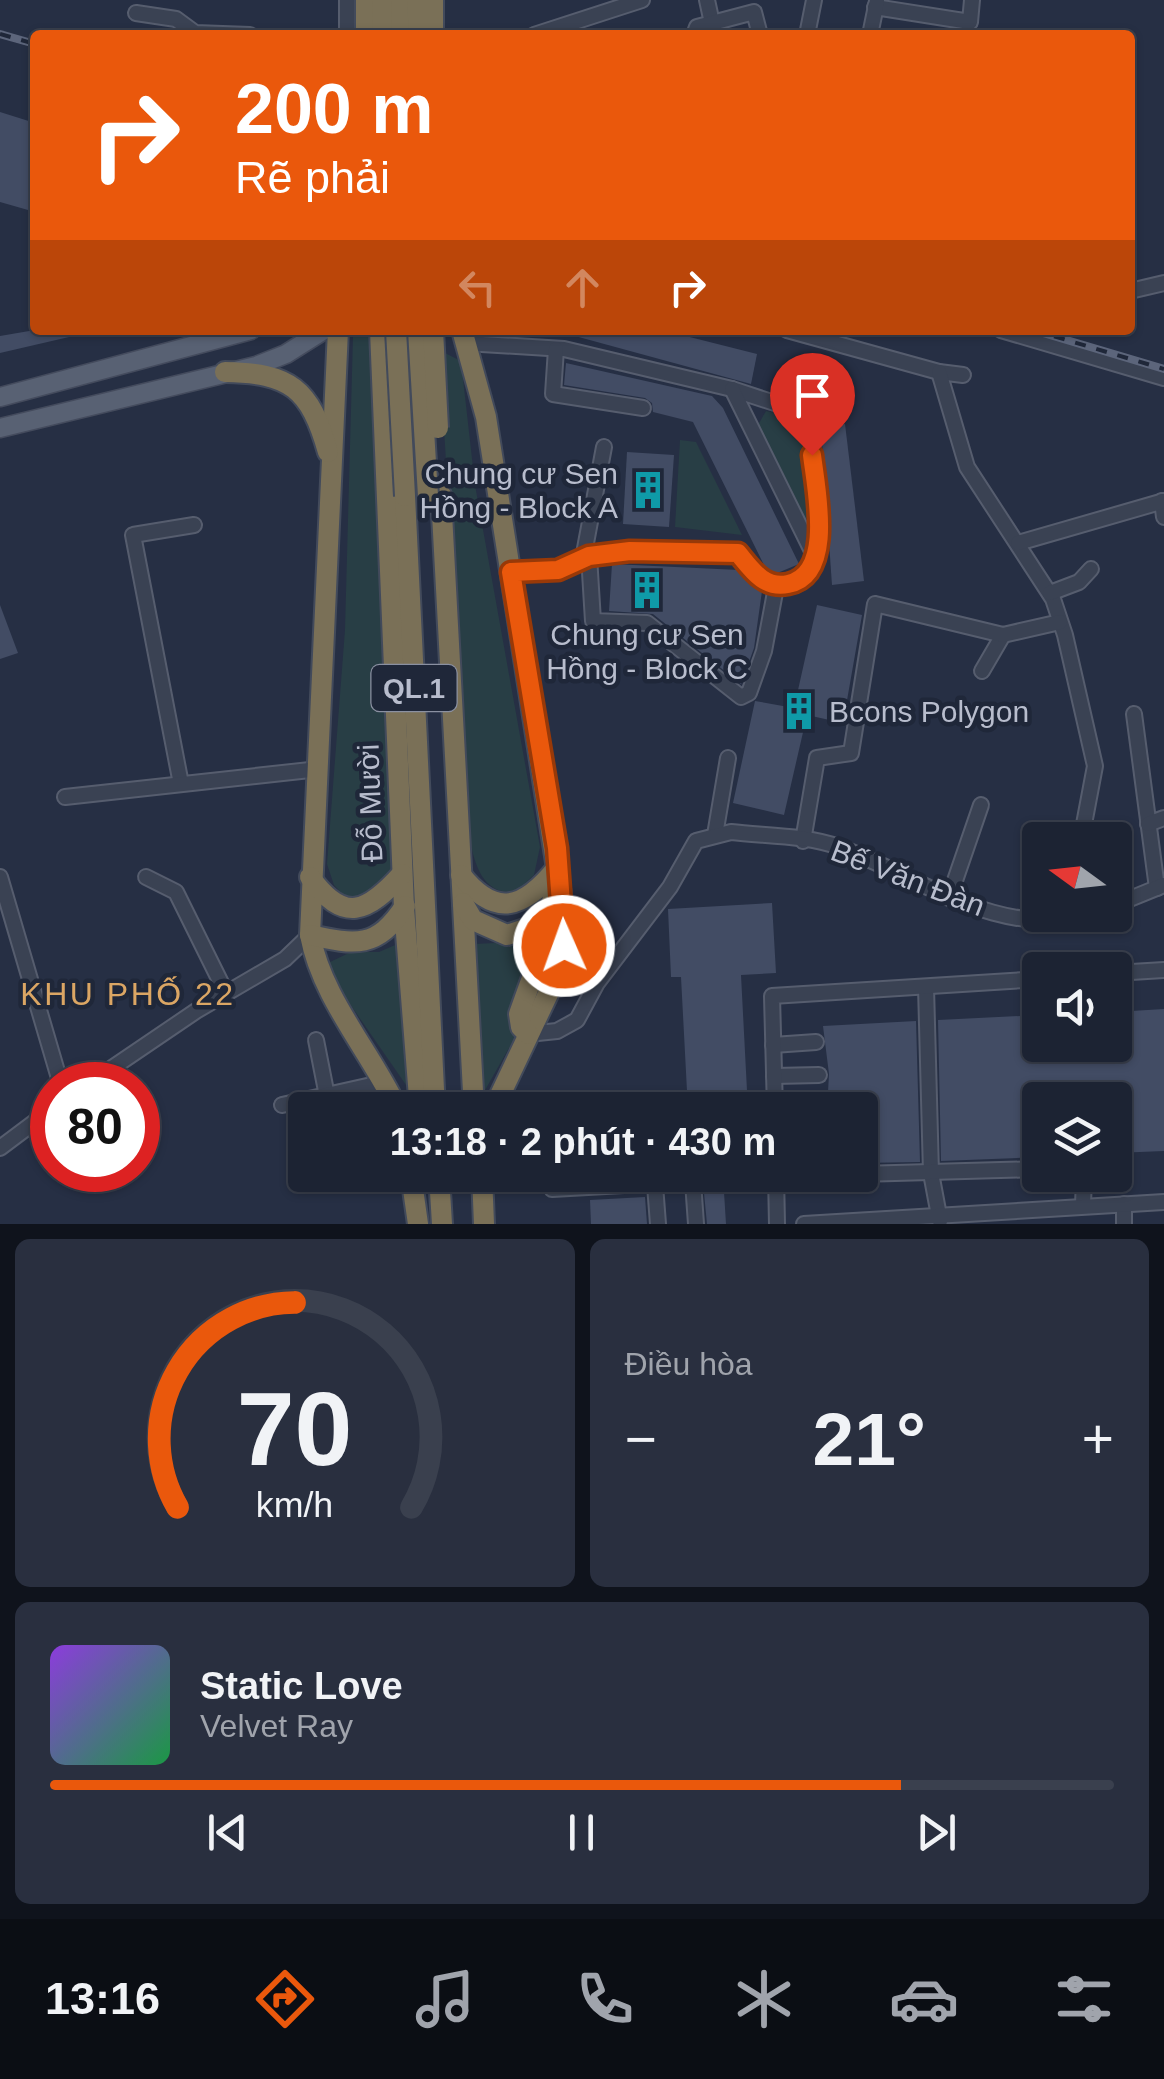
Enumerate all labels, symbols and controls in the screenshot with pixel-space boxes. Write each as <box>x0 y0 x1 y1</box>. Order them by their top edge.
icon: right <box>70 70 200 200</box>
text: 200 m <box>235 70 433 148</box>
text: Rẽ phải <box>235 152 390 203</box>
icon: left <box>450 260 505 315</box>
icon: ahead <box>555 260 610 315</box>
icon: right <box>660 260 715 315</box>
pin <box>770 353 855 456</box>
icon: arrive <box>785 368 840 423</box>
place label: Chung cư Sen Hồng - Block A <box>420 457 618 524</box>
building icon: Chung cư Sen Hồng - Block A <box>627 469 669 511</box>
building icon: Chung cư Sen Hồng - Block C <box>626 569 668 611</box>
place label: Chung cư Sen Hồng - Block C <box>546 618 748 685</box>
road number: QL.1 <box>372 665 456 711</box>
building icon: Bcons Polygon <box>778 690 820 732</box>
place label: Bcons Polygon <box>829 695 1029 728</box>
street label: Đỗ Mười <box>351 743 389 863</box>
north arrow <box>1022 822 1132 932</box>
map controls <box>1022 822 1132 1192</box>
street label: Bế Văn Đàn <box>827 834 989 922</box>
position arrow <box>512 894 616 998</box>
button: sound <box>1022 952 1132 1062</box>
district label: KHU PHỐ 22 <box>20 976 236 1012</box>
speed limit sign: 80 <box>30 1062 160 1192</box>
button: layers <box>1022 1082 1132 1192</box>
text: 13:18 · 2 phút · 430 m <box>390 1121 776 1163</box>
text: Điều hòa <box>625 1346 753 1382</box>
text: 70 <box>237 1371 353 1487</box>
text: 21° <box>813 1397 926 1481</box>
text: − <box>625 1408 657 1470</box>
text: + <box>1082 1408 1114 1470</box>
text: km/h <box>256 1485 333 1525</box>
text: Static Love <box>200 1665 403 1707</box>
text: Velvet Ray <box>200 1708 353 1744</box>
icon: previous <box>200 1805 255 1860</box>
icon: pause <box>554 1805 609 1860</box>
icon: next <box>909 1805 964 1860</box>
icon: directions <box>250 1964 320 2034</box>
icon: music <box>410 1964 480 2034</box>
icon: phone <box>570 1964 640 2034</box>
icon: climate <box>729 1964 799 2034</box>
icon: car <box>889 1964 959 2034</box>
icon: filters <box>1049 1964 1119 2034</box>
text: 13:16 <box>45 1973 160 2024</box>

